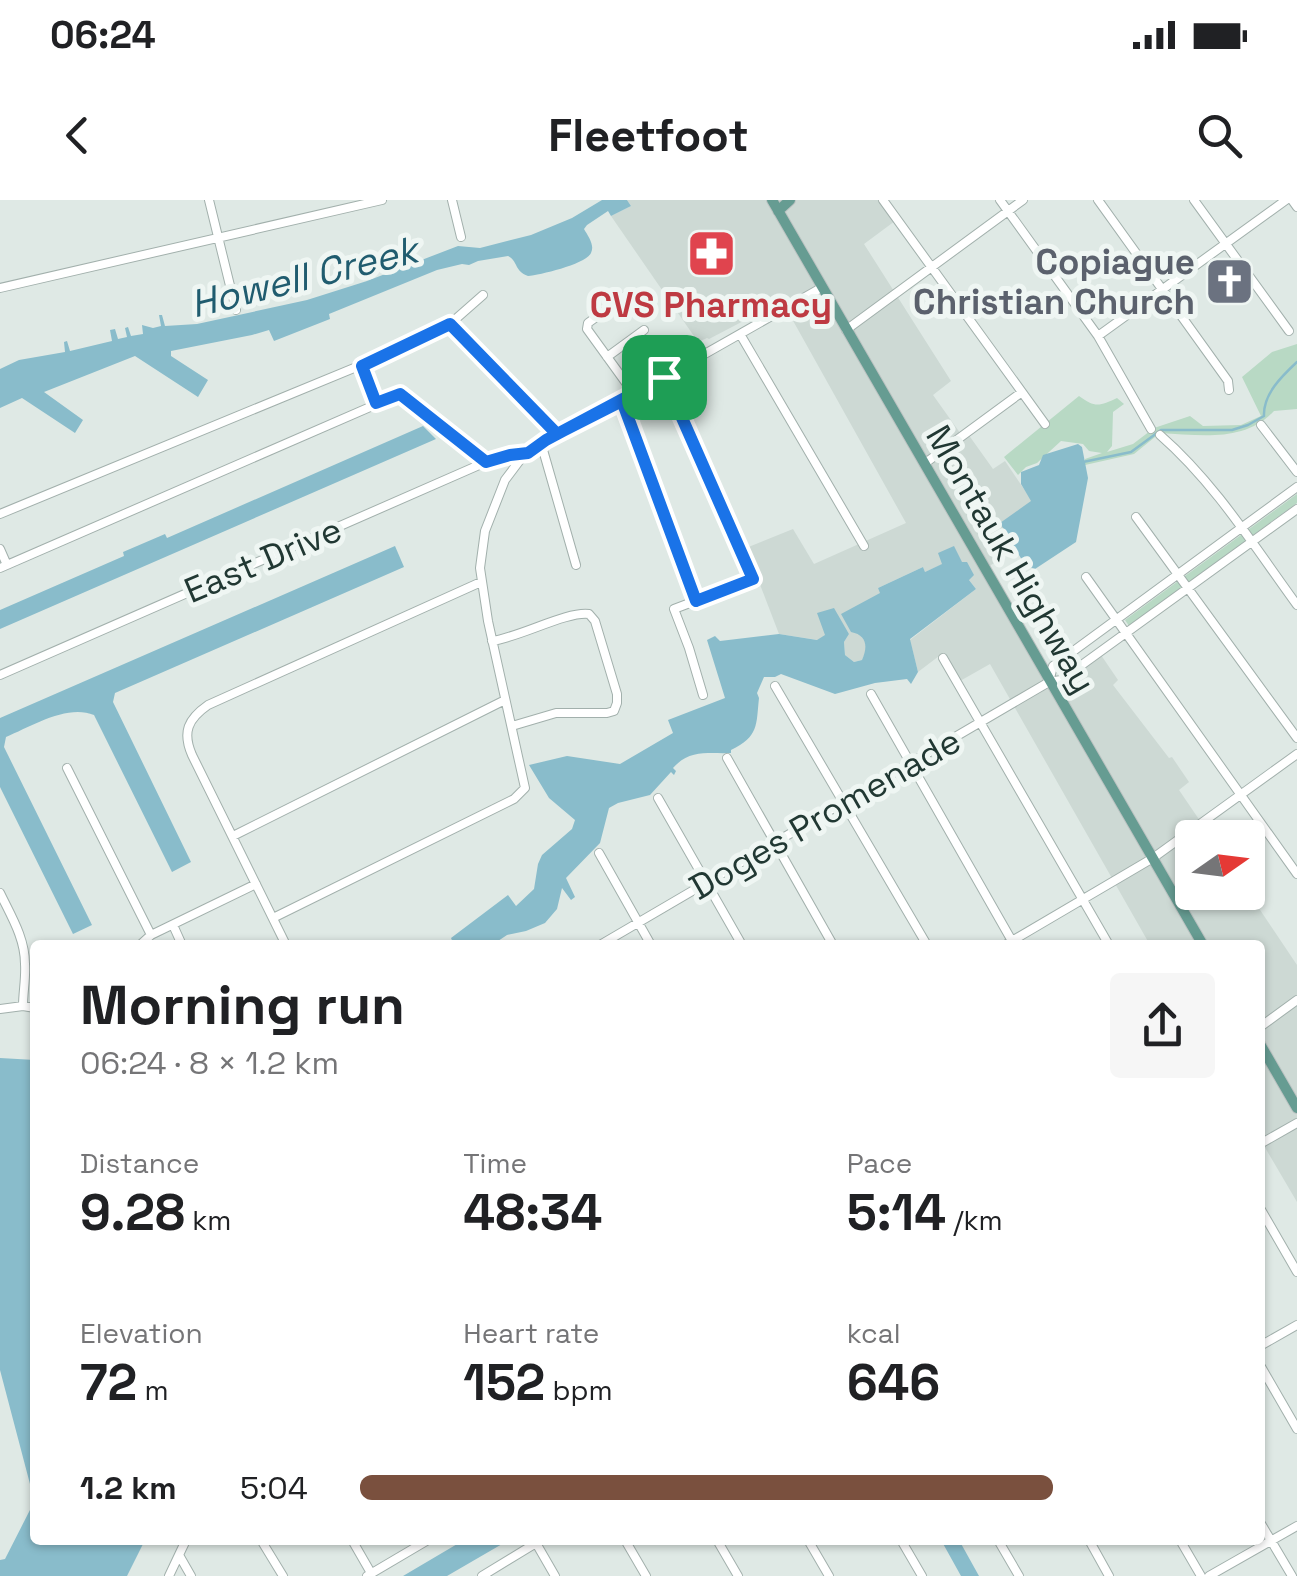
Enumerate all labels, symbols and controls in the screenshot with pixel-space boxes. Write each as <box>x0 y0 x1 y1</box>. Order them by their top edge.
text: 06:24 <box>50 11 156 59</box>
text: Fleetfoot <box>548 107 749 164</box>
icon: back <box>50 108 105 163</box>
icon: search <box>1192 108 1247 163</box>
water label: Howell Creek <box>185 224 427 328</box>
pharmacy icon: CVS Pharmacy <box>685 227 737 279</box>
place label: Copiague Christian Church <box>913 240 1195 324</box>
church icon: Copiague Christian Church <box>1204 256 1256 308</box>
place label: CVS Pharmacy <box>590 283 832 327</box>
pin <box>622 335 707 420</box>
icon: arrive <box>637 350 692 405</box>
street label: Montauk Highway <box>916 417 1106 701</box>
street label: East Drive <box>178 507 348 613</box>
street label: Doges Promenade <box>682 718 968 910</box>
north arrow <box>1175 820 1265 910</box>
map controls <box>1175 820 1265 910</box>
text: Morning run <box>80 970 405 1040</box>
button: share <box>1110 973 1215 1078</box>
text: 06:24 · 8 × 1.2 km <box>80 1043 339 1083</box>
text: Distance <box>80 1145 199 1181</box>
text: Time <box>463 1145 527 1181</box>
text: Pace <box>847 1145 912 1181</box>
text: 9.28 <box>80 1181 185 1245</box>
text: 48:34 <box>463 1181 602 1245</box>
text: 5:14 <box>847 1181 946 1245</box>
text: km <box>185 1202 231 1238</box>
text: /km <box>946 1202 1003 1238</box>
text: Elevation <box>80 1315 203 1351</box>
text: Heart rate <box>463 1315 599 1351</box>
text: kcal <box>847 1315 901 1351</box>
text: 72 <box>80 1351 137 1415</box>
text: 152 <box>463 1351 545 1415</box>
text: 646 <box>847 1351 940 1415</box>
text: m <box>137 1372 168 1408</box>
text: bpm <box>545 1372 613 1408</box>
text: 1.2 km <box>80 1468 177 1508</box>
text: 5:04 <box>240 1468 308 1508</box>

